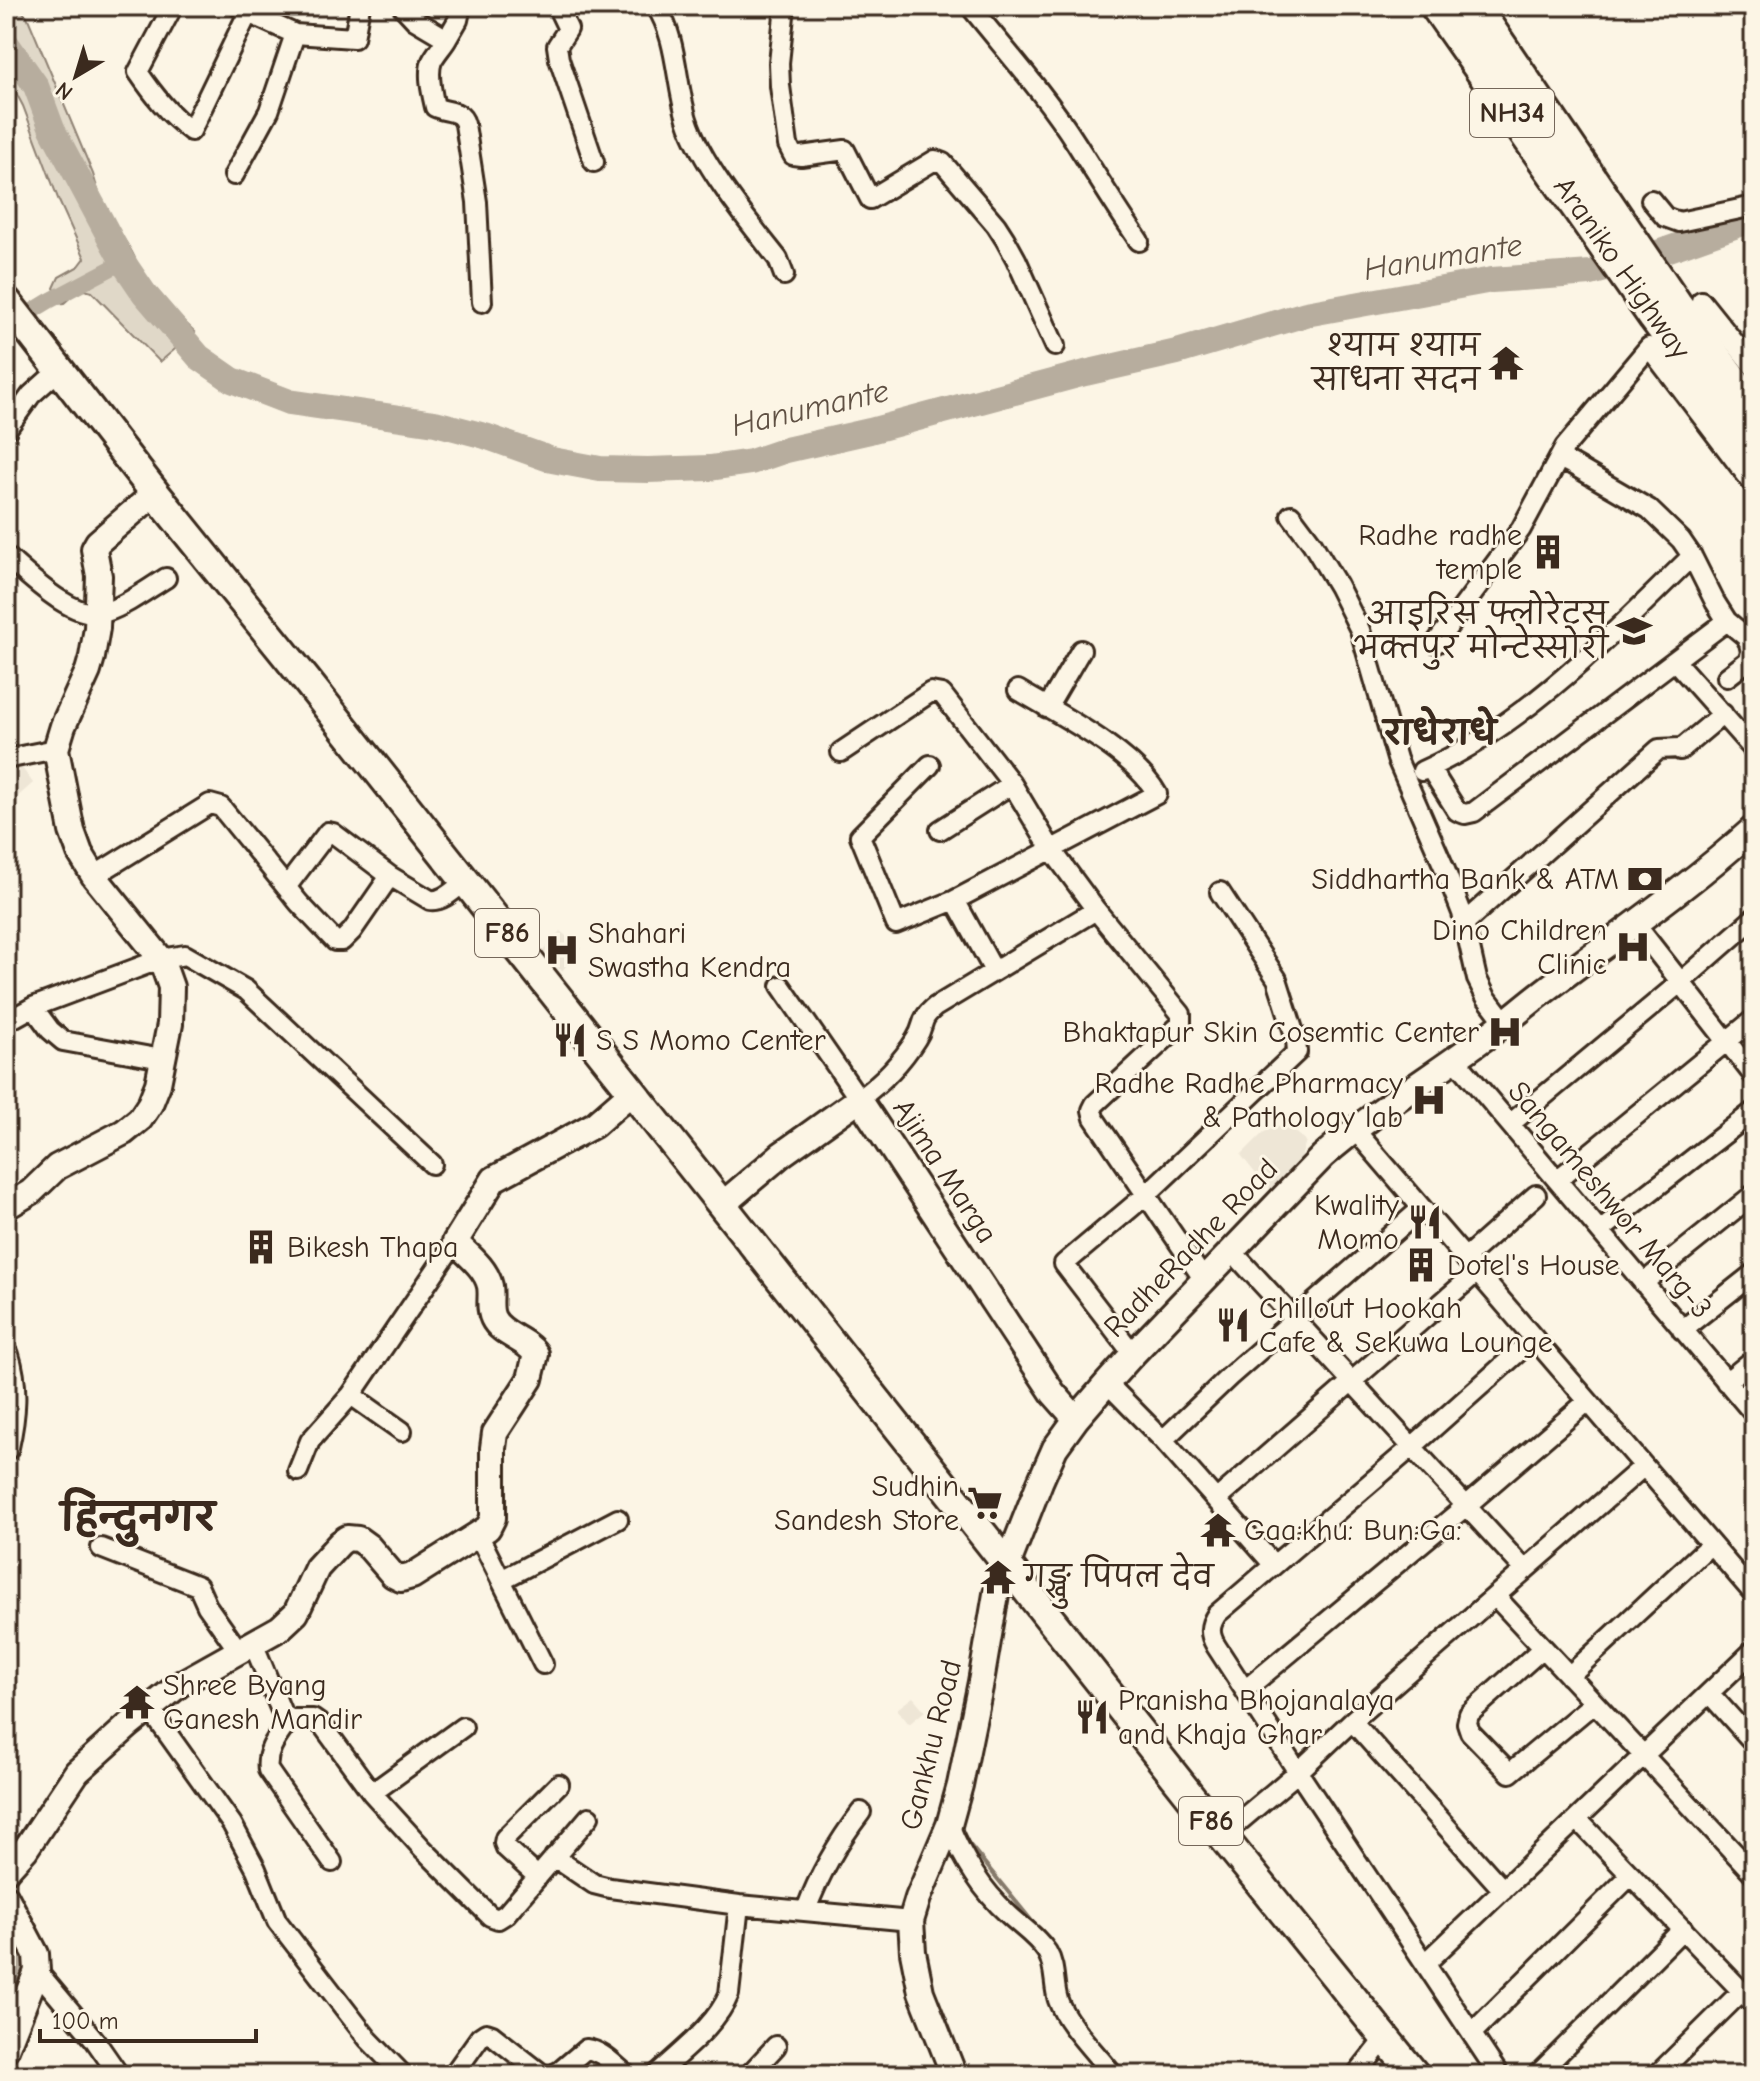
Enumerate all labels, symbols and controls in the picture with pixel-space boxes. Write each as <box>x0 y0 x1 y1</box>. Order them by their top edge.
north arrow <box>36 36 116 116</box>
text: N <box>51 76 78 106</box>
road number: NH34 <box>1470 89 1554 137</box>
street label: Araniko Highway <box>1546 170 1698 366</box>
water label: Hanumante <box>1361 226 1525 288</box>
place label: श्याम श्याम साधना सदन <box>1310 329 1482 398</box>
temple icon: श्याम श्याम साधना सदन <box>1487 344 1525 382</box>
water label: Hanumante <box>728 372 892 444</box>
place label: Radhe radhe temple <box>1358 518 1522 587</box>
building icon: Radhe radhe temple <box>1529 533 1567 571</box>
place label: आइरिस फ्लोरेट्स भक्तपुर मोन्टेस्सोरी <box>1354 590 1610 670</box>
school or university icon: आइरिस फ्लोरेट्स भक्तपुर मोन्टेस्सोरी <box>1615 612 1653 650</box>
district label: राधेराधे <box>1381 706 1499 752</box>
bank icon: Siddhartha Bank & ATM <box>1626 860 1664 898</box>
place label: Siddhartha Bank & ATM <box>1312 862 1619 897</box>
road number: F86 <box>475 909 539 957</box>
place label: Dino Children Clinic <box>1432 913 1607 982</box>
place label: Shahari Swastha Kendra <box>588 916 791 985</box>
hospital icon: Dino Children Clinic <box>1614 928 1652 966</box>
hospital icon: Shahari Swastha Kendra <box>543 931 581 969</box>
hospital icon: Bhaktapur Skin Cosemtic Center <box>1486 1013 1524 1051</box>
place label: Bhaktapur Skin Cosemtic Center <box>1063 1015 1479 1050</box>
restaurant icon: S S Momo Center <box>551 1021 589 1059</box>
place label: S S Momo Center <box>596 1023 826 1058</box>
place label: Radhe Radhe Pharmacy & Pathology lab <box>1095 1066 1404 1135</box>
street label: Sangameshwor Marg-3 <box>1501 1074 1719 1326</box>
hospital icon: Radhe Radhe Pharmacy & Pathology lab <box>1410 1081 1448 1119</box>
street label: Ajima Marga <box>885 1092 1005 1250</box>
street label: RadheRadhe Road <box>1097 1151 1285 1345</box>
place label: Kwality Momo <box>1314 1188 1400 1257</box>
restaurant icon: Kwality Momo <box>1406 1203 1444 1241</box>
building icon: Bikesh Thapa <box>242 1228 280 1266</box>
place label: Bikesh Thapa <box>287 1230 459 1265</box>
building icon: Dotel's House <box>1402 1246 1440 1284</box>
place label: Dotel's House <box>1447 1248 1619 1283</box>
place label: Chillout Hookah Cafe & Sekuwa Lounge <box>1259 1291 1553 1360</box>
restaurant icon: Chillout Hookah Cafe & Sekuwa Lounge <box>1214 1306 1252 1344</box>
place label: Sudhin Sandesh Store <box>774 1469 959 1538</box>
supermarket icon: Sudhin Sandesh Store <box>966 1484 1004 1522</box>
district label: हिन्दुनगर <box>58 1487 218 1547</box>
temple icon: Gaa:khu: Bun:Ga: <box>1199 1511 1237 1549</box>
place label: Gaa:khu: Bun:Ga: <box>1244 1513 1462 1548</box>
place label: गङ्खु पिपल देव <box>1022 1552 1215 1609</box>
temple icon: गङ्खु पिपल देव <box>979 1558 1017 1596</box>
street label: Gankhu Road <box>893 1656 969 1834</box>
place label: Shree Byang Ganesh Mandir <box>163 1668 362 1737</box>
temple icon: Shree Byang Ganesh Mandir <box>118 1683 156 1721</box>
place label: Pranisha Bhojanalaya and Khaja Ghar <box>1118 1683 1395 1752</box>
restaurant icon: Pranisha Bhojanalaya and Khaja Ghar <box>1073 1698 1111 1736</box>
road number: F86 <box>1179 1797 1243 1845</box>
scale bar <box>40 1993 256 2043</box>
text: 100 m <box>52 2007 119 2035</box>

